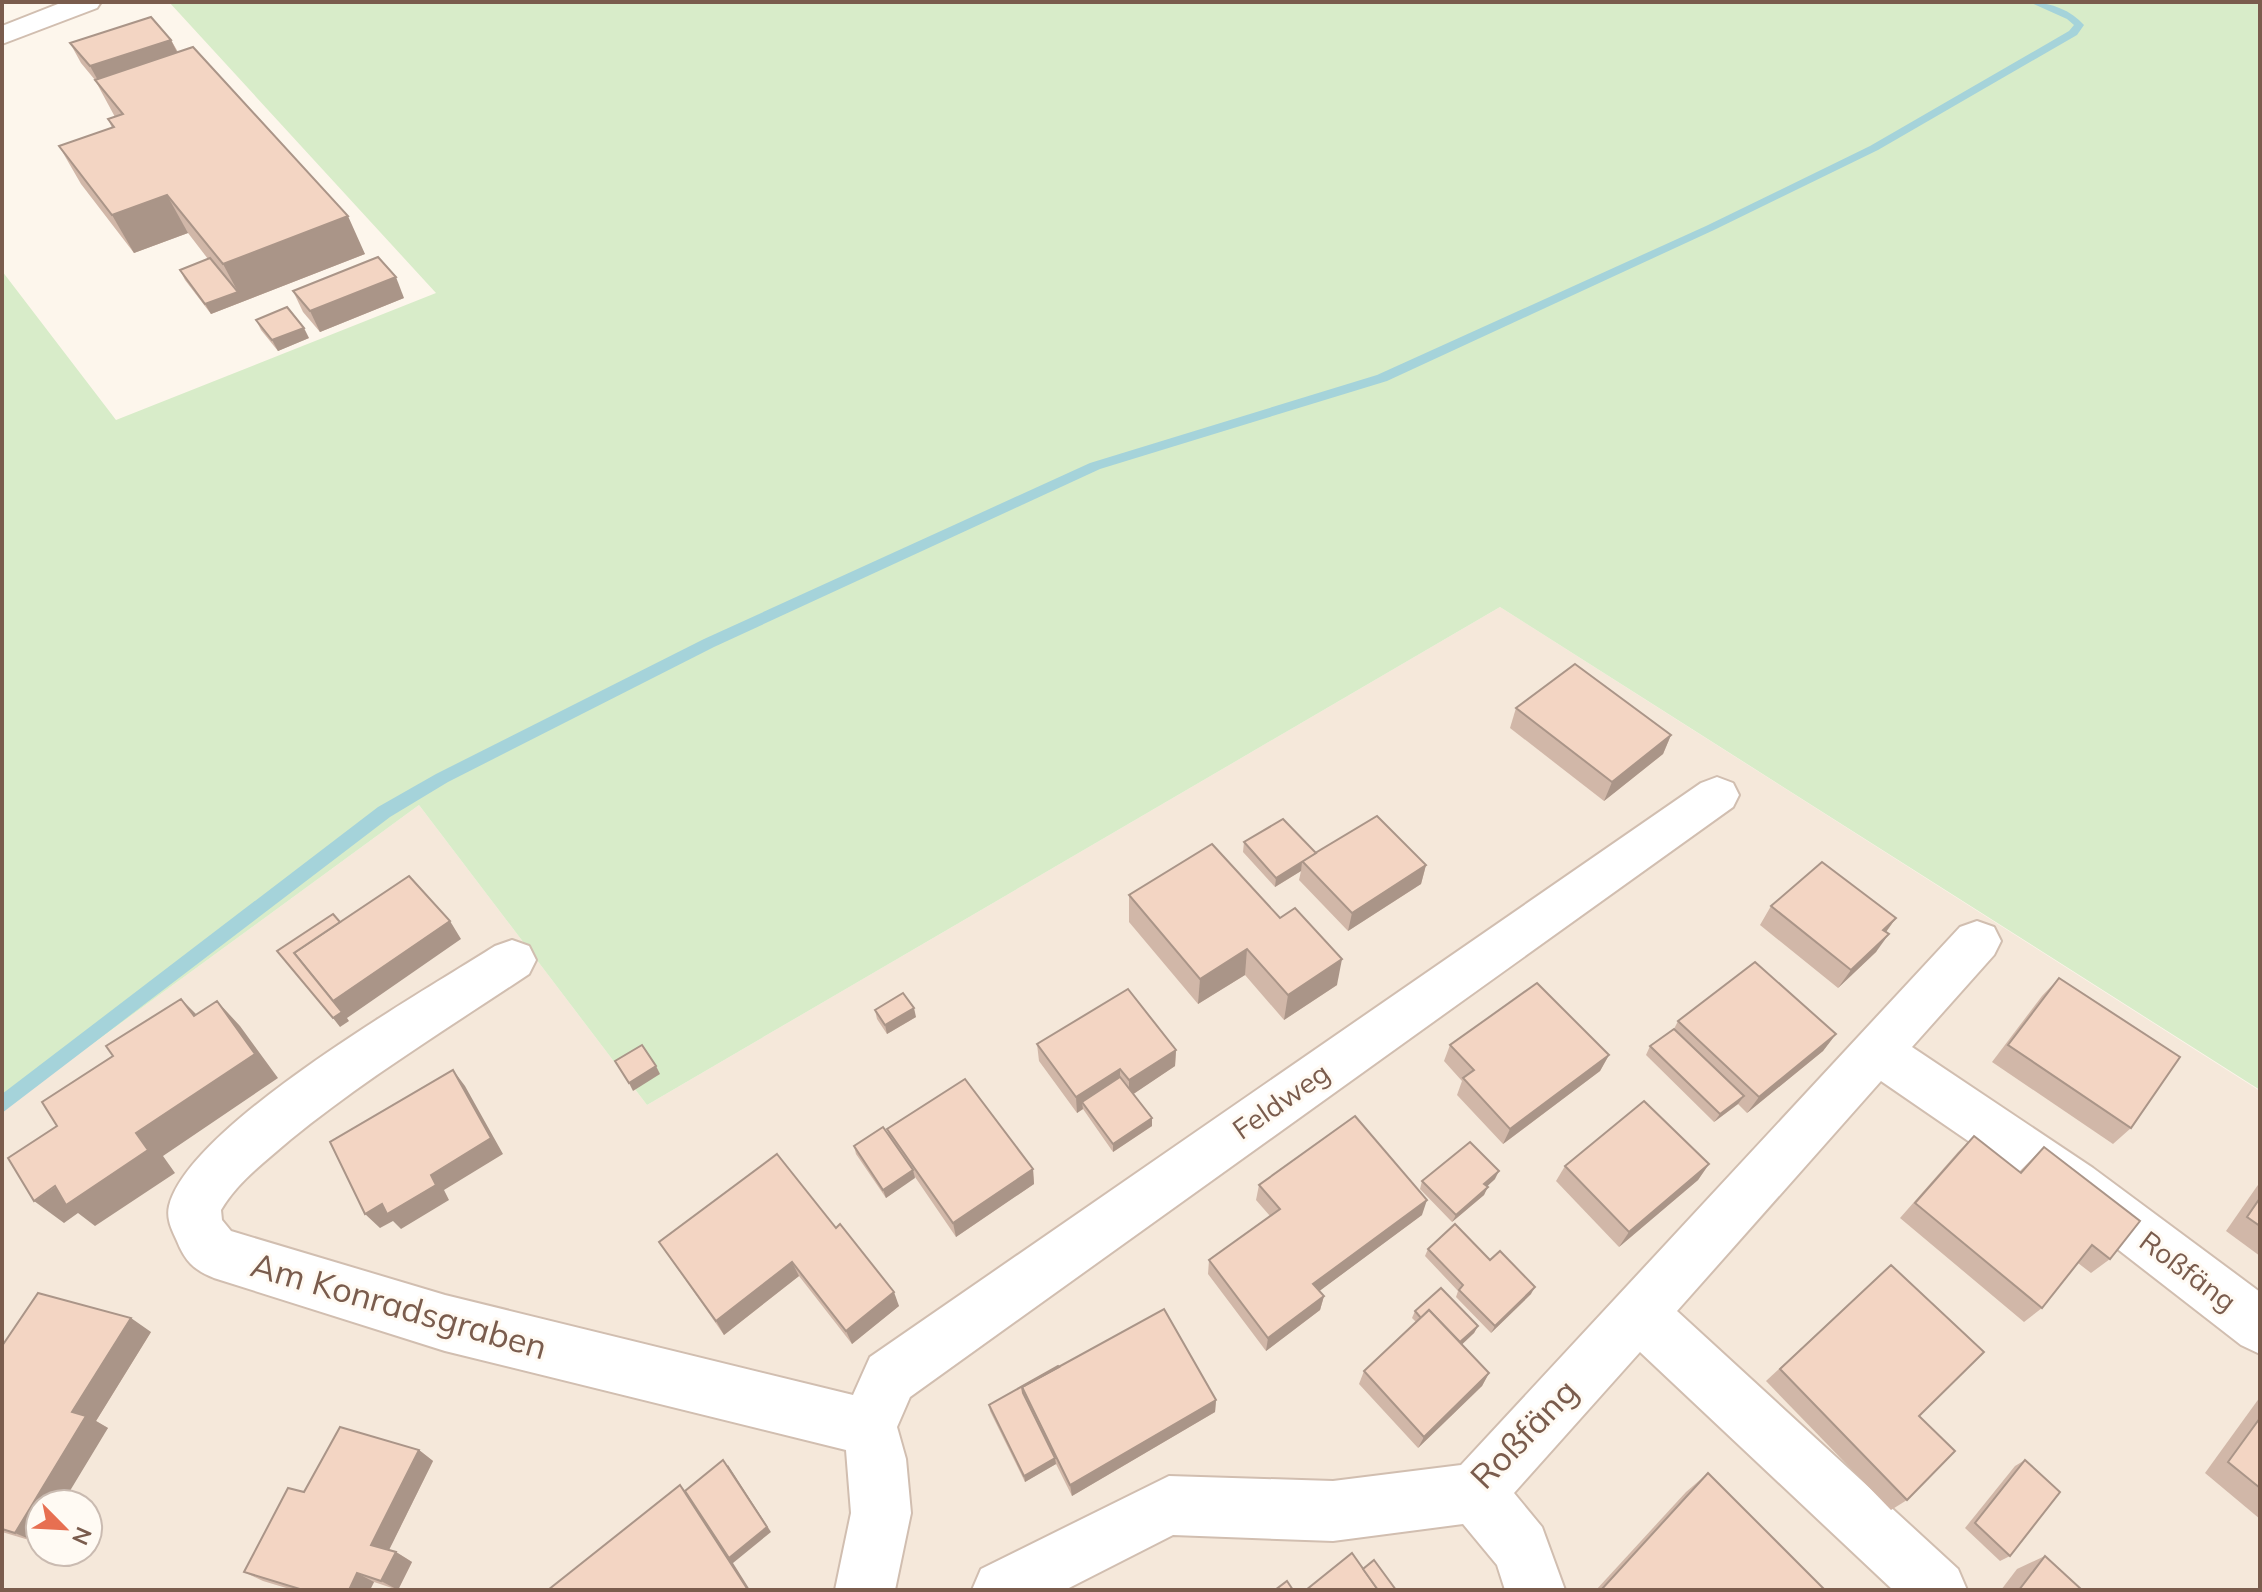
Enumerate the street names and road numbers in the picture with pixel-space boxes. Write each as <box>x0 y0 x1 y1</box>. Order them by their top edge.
street label: Feldweg <box>1226 1055 1336 1147</box>
street label: Roßfäng <box>2133 1223 2244 1318</box>
street label: Am Konradsgraben <box>246 1243 552 1368</box>
street label: Roßfäng <box>1461 1370 1586 1498</box>

